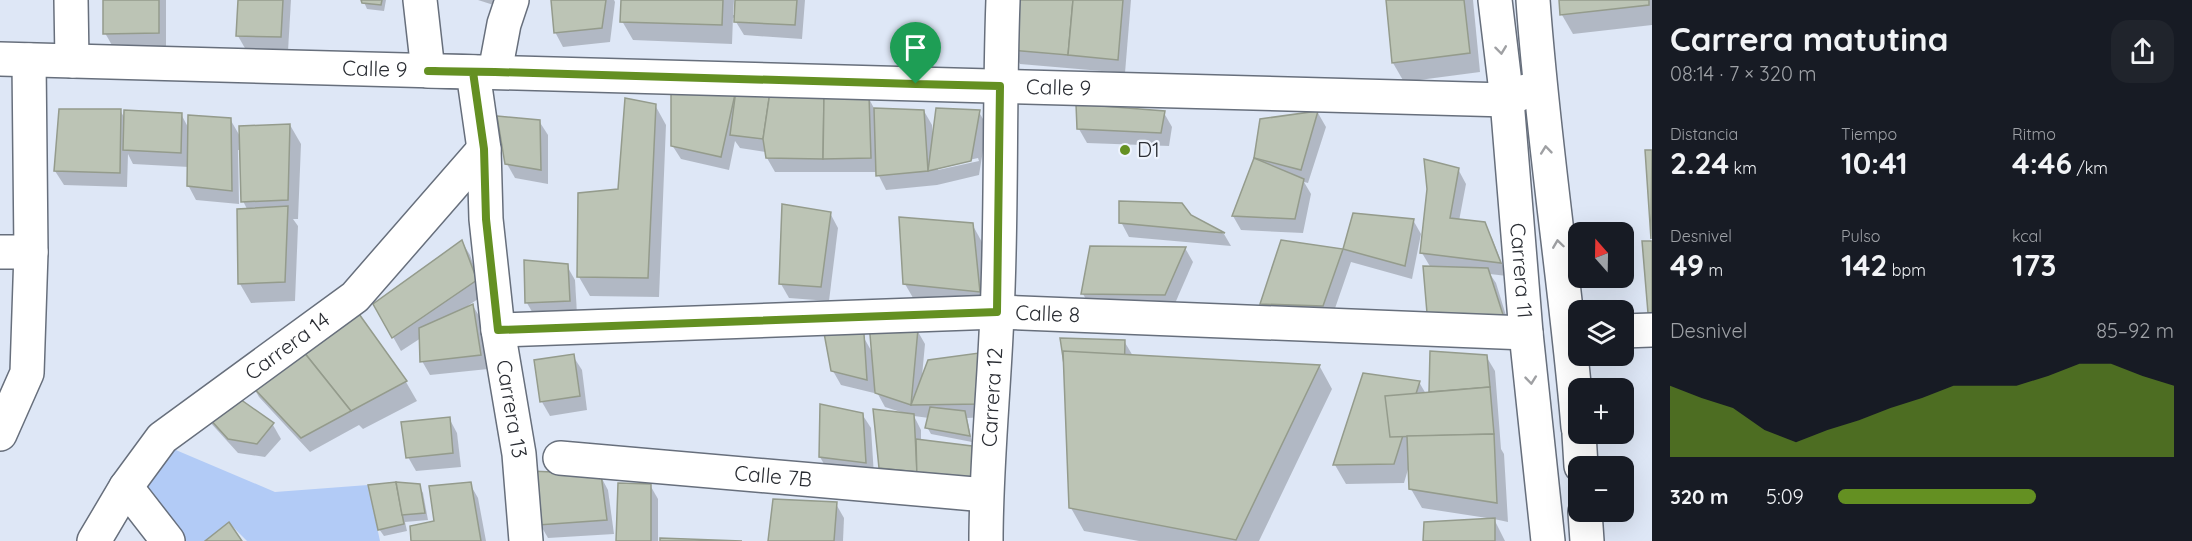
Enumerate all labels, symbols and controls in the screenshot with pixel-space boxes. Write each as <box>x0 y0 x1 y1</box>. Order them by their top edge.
text: Carrera matutina <box>1670 18 1948 59</box>
button: share <box>2111 20 2174 83</box>
pin <box>890 22 941 84</box>
icon: arrive <box>899 31 932 64</box>
one-way arrow <box>1494 45 1507 54</box>
street label: Calle 9 <box>342 54 408 82</box>
text: 08:14 · 7 × 320 m <box>1670 61 1817 86</box>
street label: Calle 9 <box>1026 73 1092 101</box>
text: Distancia <box>1670 124 1738 144</box>
text: Tiempo <box>1841 124 1897 144</box>
text: Ritmo <box>2012 124 2056 144</box>
place label: D1 <box>1137 136 1160 162</box>
marker: D1 <box>1118 143 1132 157</box>
text: 2.24 <box>1670 144 1729 182</box>
text: 10:41 <box>1841 144 1908 182</box>
text: 4:46 <box>2012 144 2072 182</box>
one-way arrow <box>1540 146 1553 155</box>
text: km <box>1729 158 1757 178</box>
text: /km <box>2072 158 2108 178</box>
street label: Carrera 11 <box>1505 222 1539 319</box>
north arrow <box>1568 222 1634 288</box>
map controls <box>1568 222 1634 522</box>
text: Desnivel <box>1670 226 1732 246</box>
text: Pulso <box>1841 226 1880 246</box>
text: kcal <box>2012 226 2042 246</box>
one-way arrow <box>1552 239 1564 248</box>
text: 49 <box>1670 246 1704 284</box>
text: 142 <box>1841 246 1887 284</box>
text: 173 <box>2012 246 2056 284</box>
text: m <box>1704 260 1723 280</box>
text: bpm <box>1887 260 1926 280</box>
street label: Calle 8 <box>1015 299 1081 327</box>
button: layers <box>1568 300 1634 366</box>
street label: Carrera 14 <box>239 306 335 385</box>
text: Desnivel <box>1670 318 1747 343</box>
text: 85–92 m <box>2096 318 2174 343</box>
street label: Carrera 12 <box>975 347 1007 448</box>
street label: Carrera 13 <box>491 358 533 460</box>
one-way arrow <box>1524 375 1537 384</box>
button: + <box>1568 378 1634 444</box>
button: − <box>1568 456 1634 522</box>
street label: Calle 7B <box>733 459 813 492</box>
text: 320 m <box>1670 484 1728 509</box>
text: 5:09 <box>1766 484 1804 509</box>

